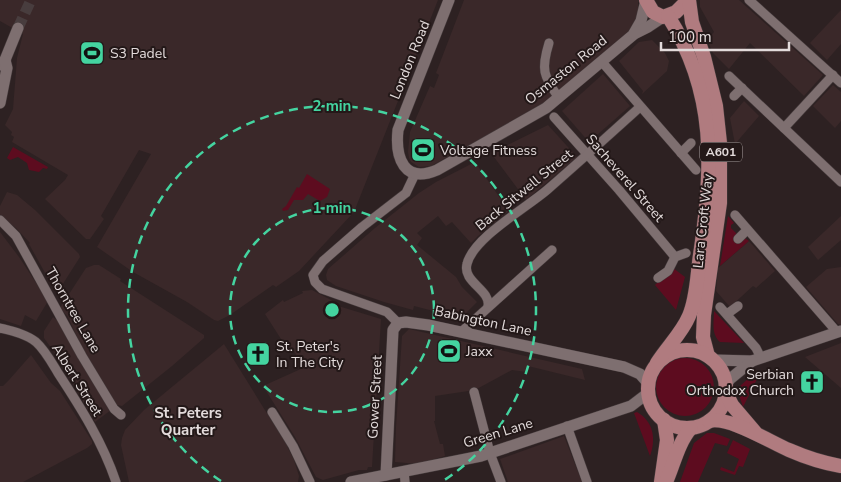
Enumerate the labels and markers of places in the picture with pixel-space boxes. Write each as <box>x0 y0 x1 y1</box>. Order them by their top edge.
sports icon: S3 Padel <box>79 40 105 66</box>
place label: S3 Padel <box>110 44 167 63</box>
sports icon: Voltage Fitness <box>410 137 436 163</box>
place label: Voltage Fitness <box>439 141 537 160</box>
centre of rings <box>323 301 341 319</box>
place label: St. Peter's In The City <box>276 337 344 372</box>
sports icon: Jaxx <box>436 338 462 364</box>
church icon: St. Peter's In The City <box>245 341 271 367</box>
place label: Jaxx <box>465 342 493 361</box>
place label: Serbian Orthodox Church <box>686 365 794 400</box>
church icon: Serbian Orthodox Church <box>799 369 825 395</box>

